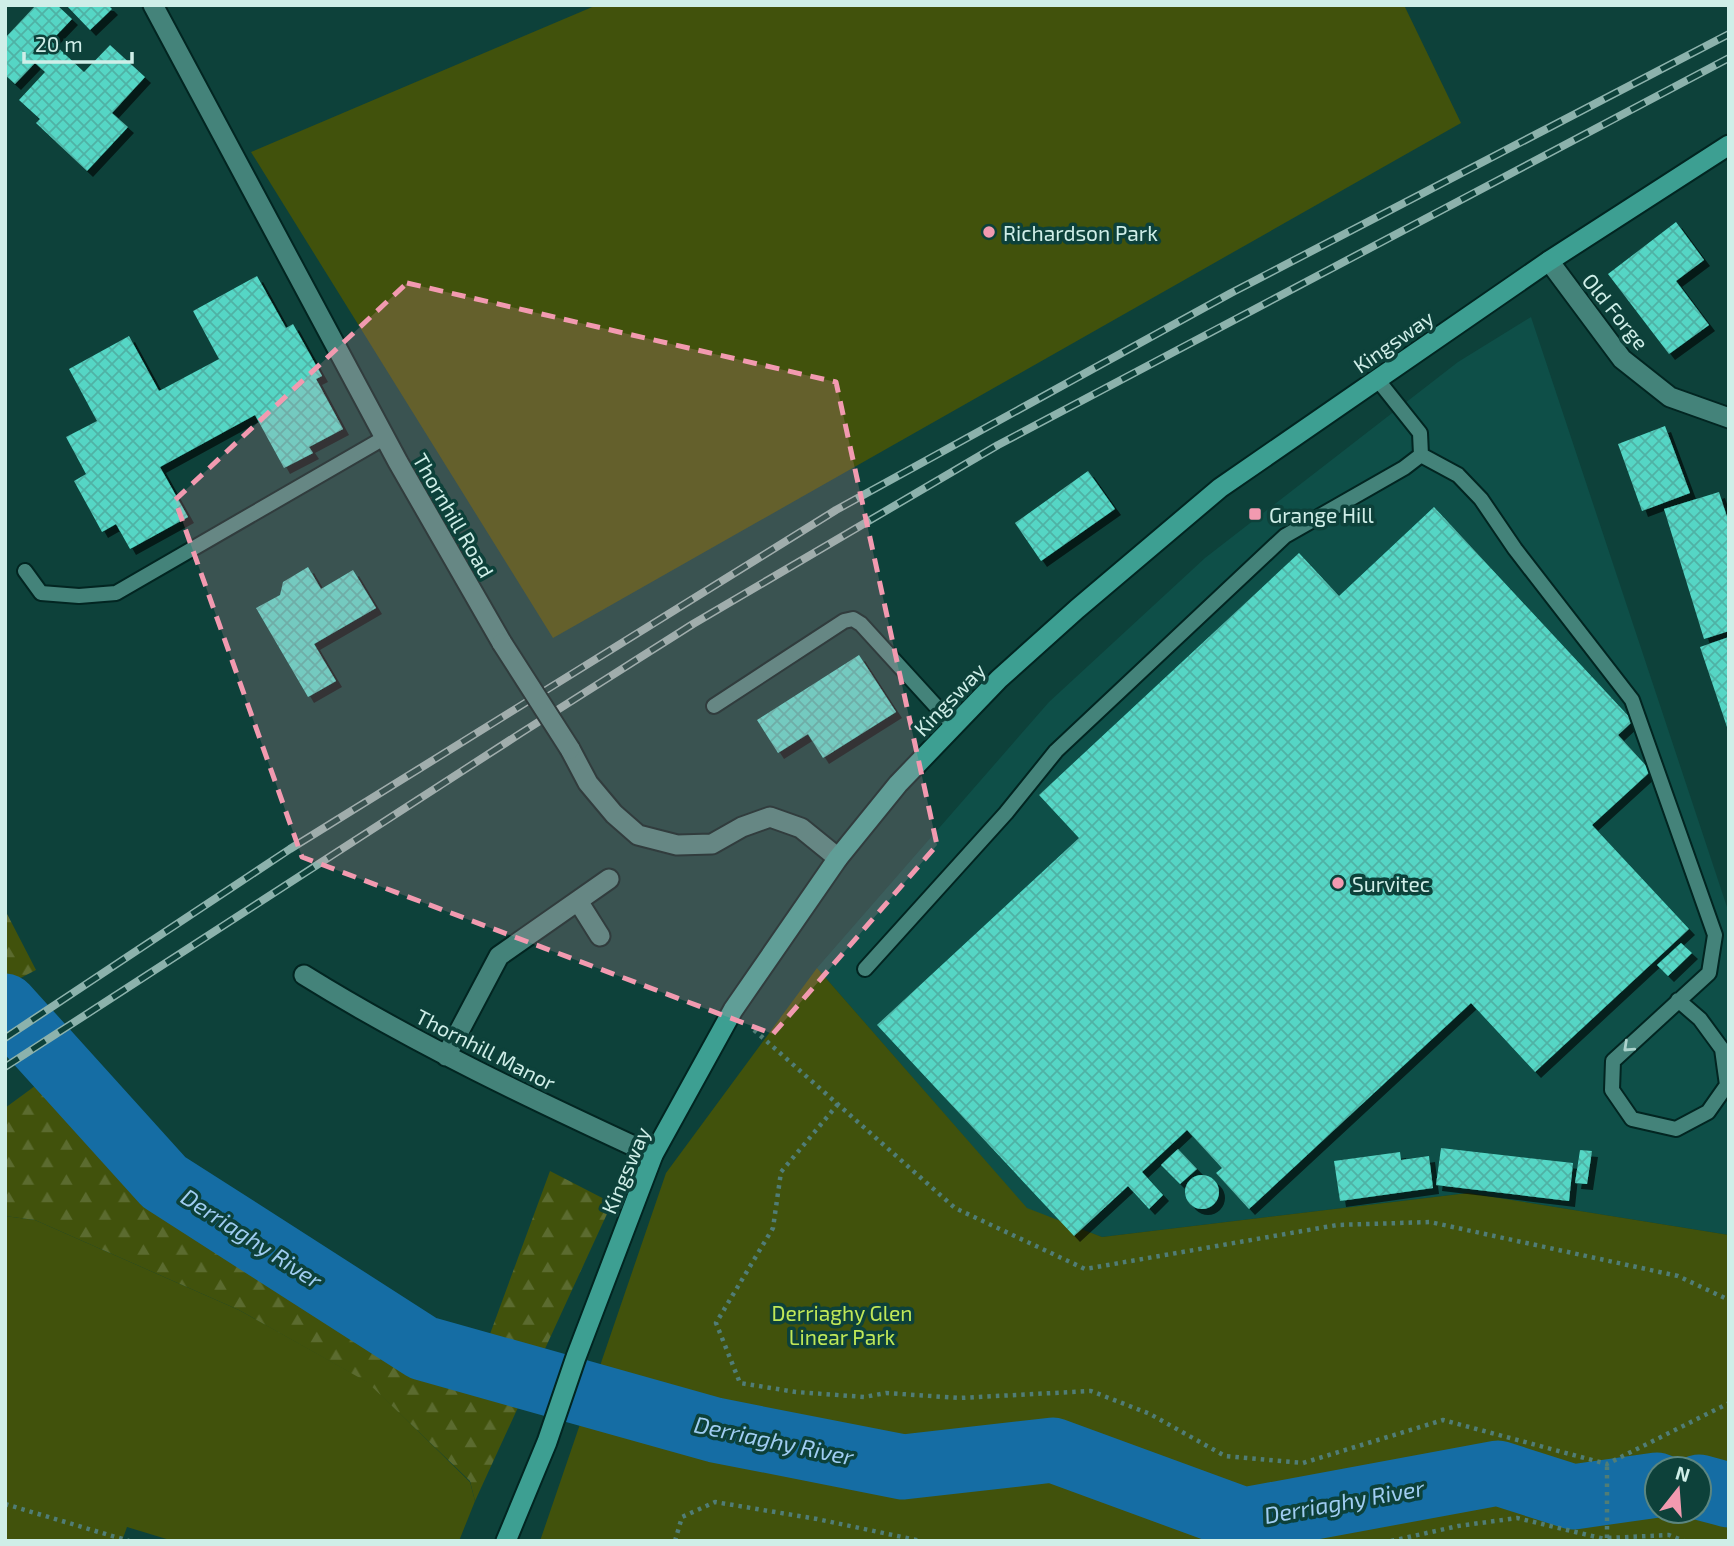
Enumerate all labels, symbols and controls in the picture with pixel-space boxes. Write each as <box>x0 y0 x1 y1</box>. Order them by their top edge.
scale bar <box>24 21 133 65</box>
text: 20 m <box>35 31 83 56</box>
place label: Richardson Park <box>1003 220 1158 245</box>
marker: Richardson Park <box>981 224 997 240</box>
street label: Old Forge <box>1578 268 1654 354</box>
street label: Kingsway <box>1348 304 1438 378</box>
street label: Thornhill Road <box>408 448 500 582</box>
place label: Grange Hill <box>1269 502 1374 527</box>
marker: Grange Hill <box>1247 506 1263 522</box>
street label: Kingsway <box>908 657 990 741</box>
place label: Survitec <box>1352 871 1430 896</box>
marker: Survitec <box>1330 875 1346 891</box>
street label: Thornhill Manor <box>412 1003 561 1095</box>
one-way arrow <box>1623 1038 1636 1051</box>
street label: Kingsway <box>596 1123 654 1217</box>
water label: Derriaghy River <box>176 1182 328 1294</box>
park label: Derriaghy Glen Linear Park <box>772 1300 912 1349</box>
water label: Derriaghy River <box>692 1409 857 1471</box>
north arrow <box>1643 1455 1713 1525</box>
text: N <box>1673 1460 1693 1486</box>
water label: Derriaghy River <box>1262 1473 1427 1529</box>

